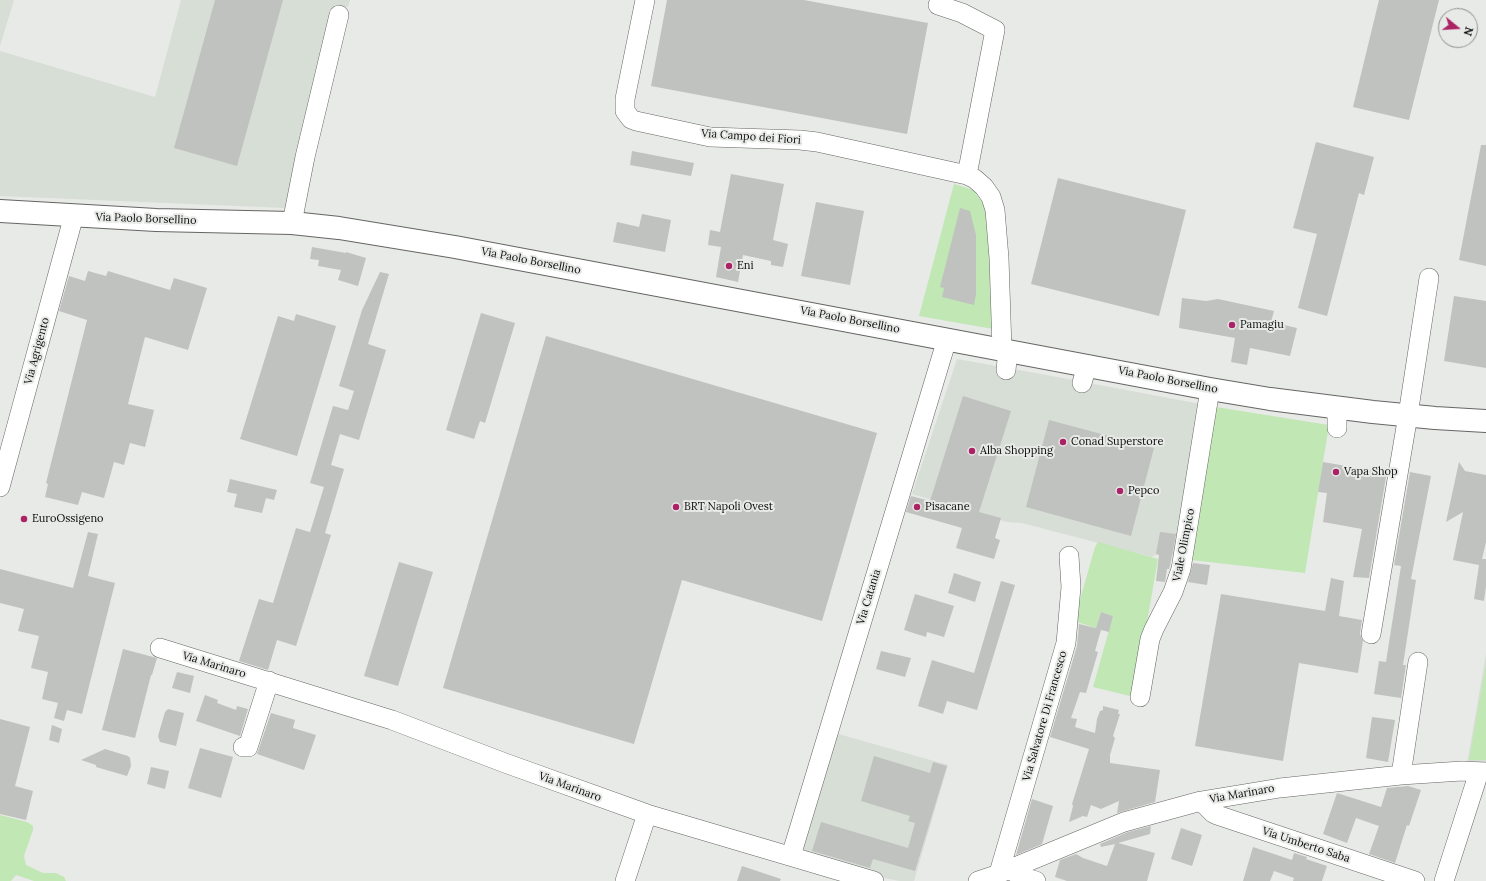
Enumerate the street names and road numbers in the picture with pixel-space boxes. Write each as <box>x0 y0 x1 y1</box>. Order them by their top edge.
street label: Via Campo dei Fiori <box>701 127 801 147</box>
street label: Via Paolo Borsellino <box>95 211 197 227</box>
street label: Via Paolo Borsellino <box>480 245 582 277</box>
street label: Via Paolo Borsellino <box>799 304 901 336</box>
street label: Via Agrigento <box>22 316 52 386</box>
street label: Via Paolo Borsellino <box>1117 364 1219 396</box>
street label: Viale Olimpico <box>1170 507 1198 583</box>
street label: Via Catania <box>854 568 884 626</box>
street label: Via Marinaro <box>181 649 247 681</box>
street label: Via Salvatore Di Francesco <box>1020 649 1070 783</box>
street label: Via Marinaro <box>537 770 603 804</box>
street label: Via Marinaro <box>1208 782 1276 806</box>
street label: Via Umberto Saba <box>1260 825 1352 865</box>

